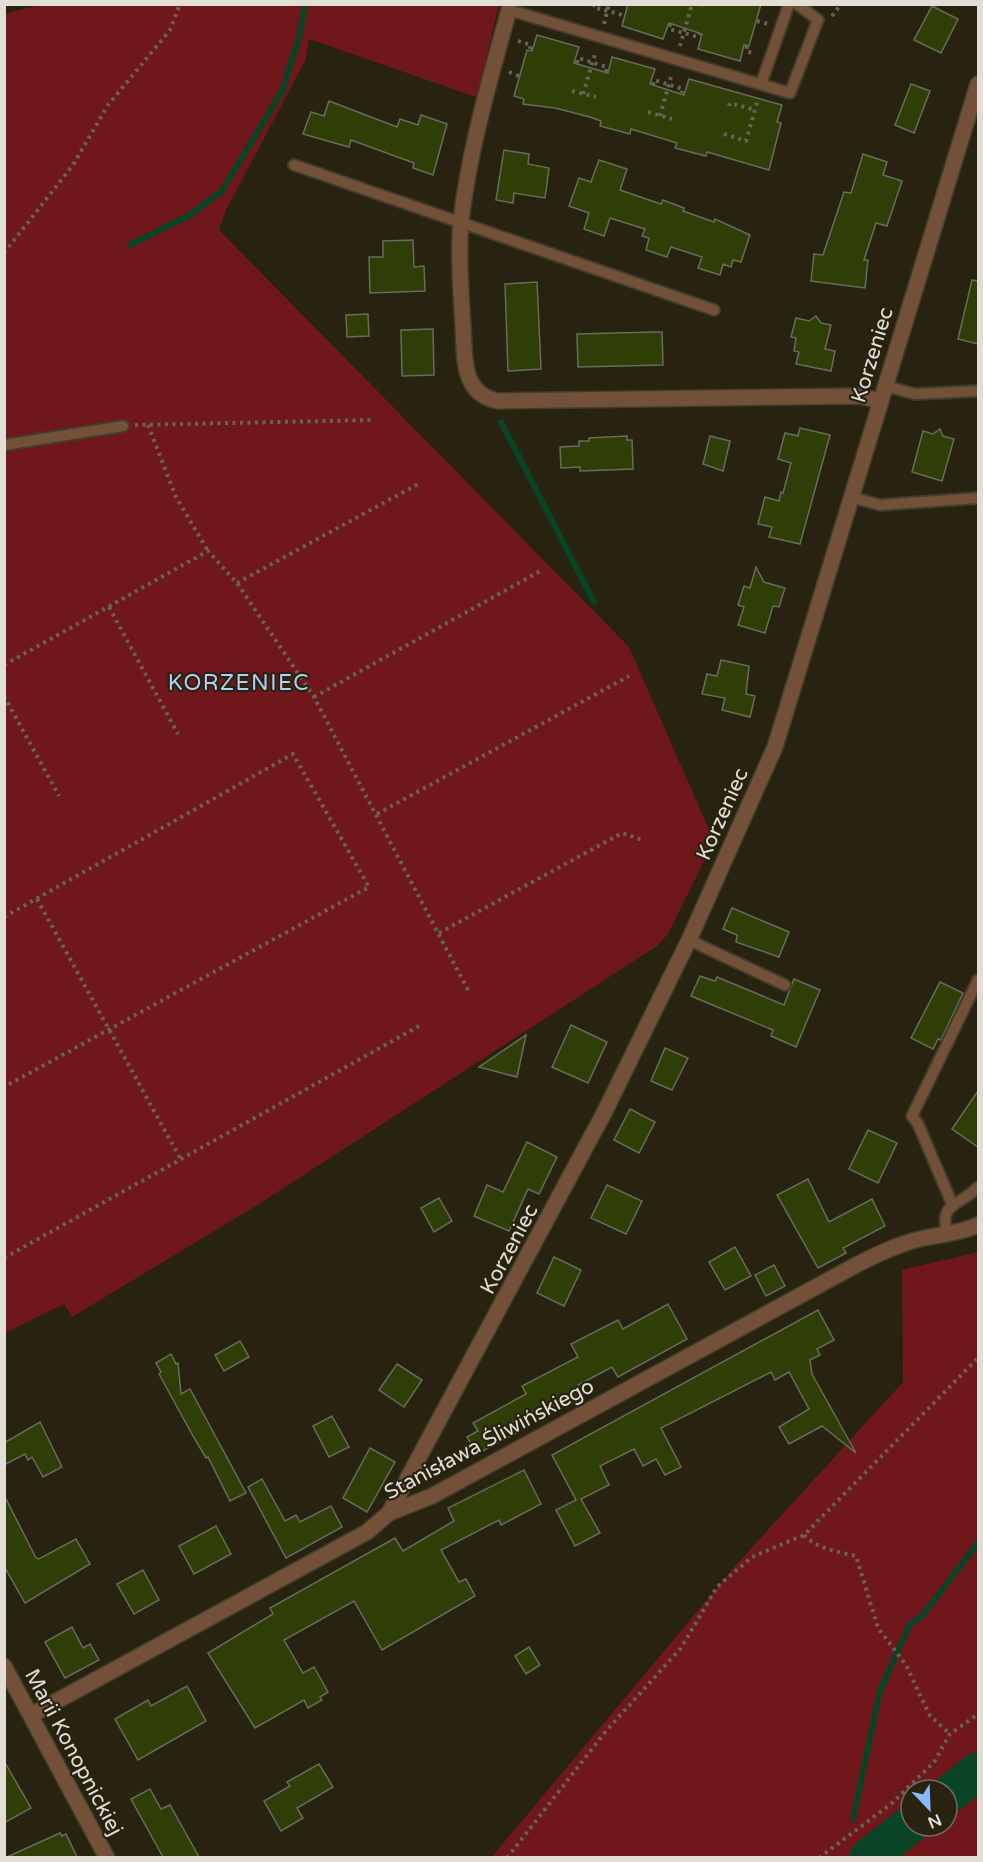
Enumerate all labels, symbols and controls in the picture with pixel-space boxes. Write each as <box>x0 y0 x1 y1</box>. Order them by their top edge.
street label: Korzeniec <box>846 304 899 406</box>
district label: KORZENIEC <box>168 670 310 696</box>
street label: Korzeniec <box>691 764 754 864</box>
street label: Korzeniec <box>475 1200 544 1299</box>
street label: Stanisława Śliwińskiego <box>380 1374 598 1505</box>
street label: Marii Konopnickiej <box>19 1665 128 1840</box>
north arrow <box>899 1778 959 1838</box>
text: N <box>925 1809 944 1833</box>

